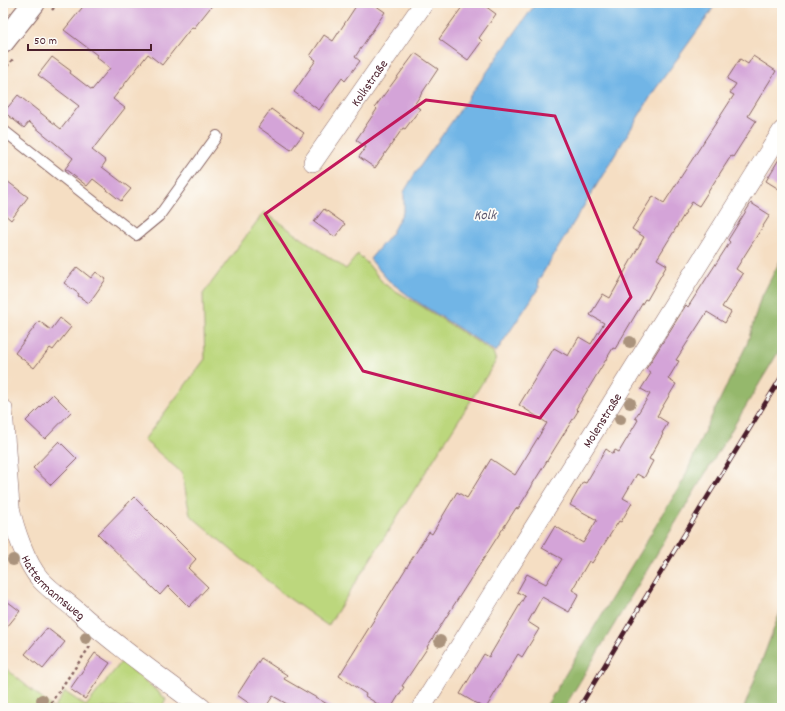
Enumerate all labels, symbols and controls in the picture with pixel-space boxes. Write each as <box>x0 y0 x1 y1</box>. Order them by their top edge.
scale bar <box>28 26 151 52</box>
text: 50 m <box>34 33 57 50</box>
street label: Kolkstraße <box>347 56 394 111</box>
water label: Kolk <box>474 206 497 226</box>
street label: Molenstraße <box>579 390 628 452</box>
street label: Hattermannsweg <box>15 553 89 626</box>

